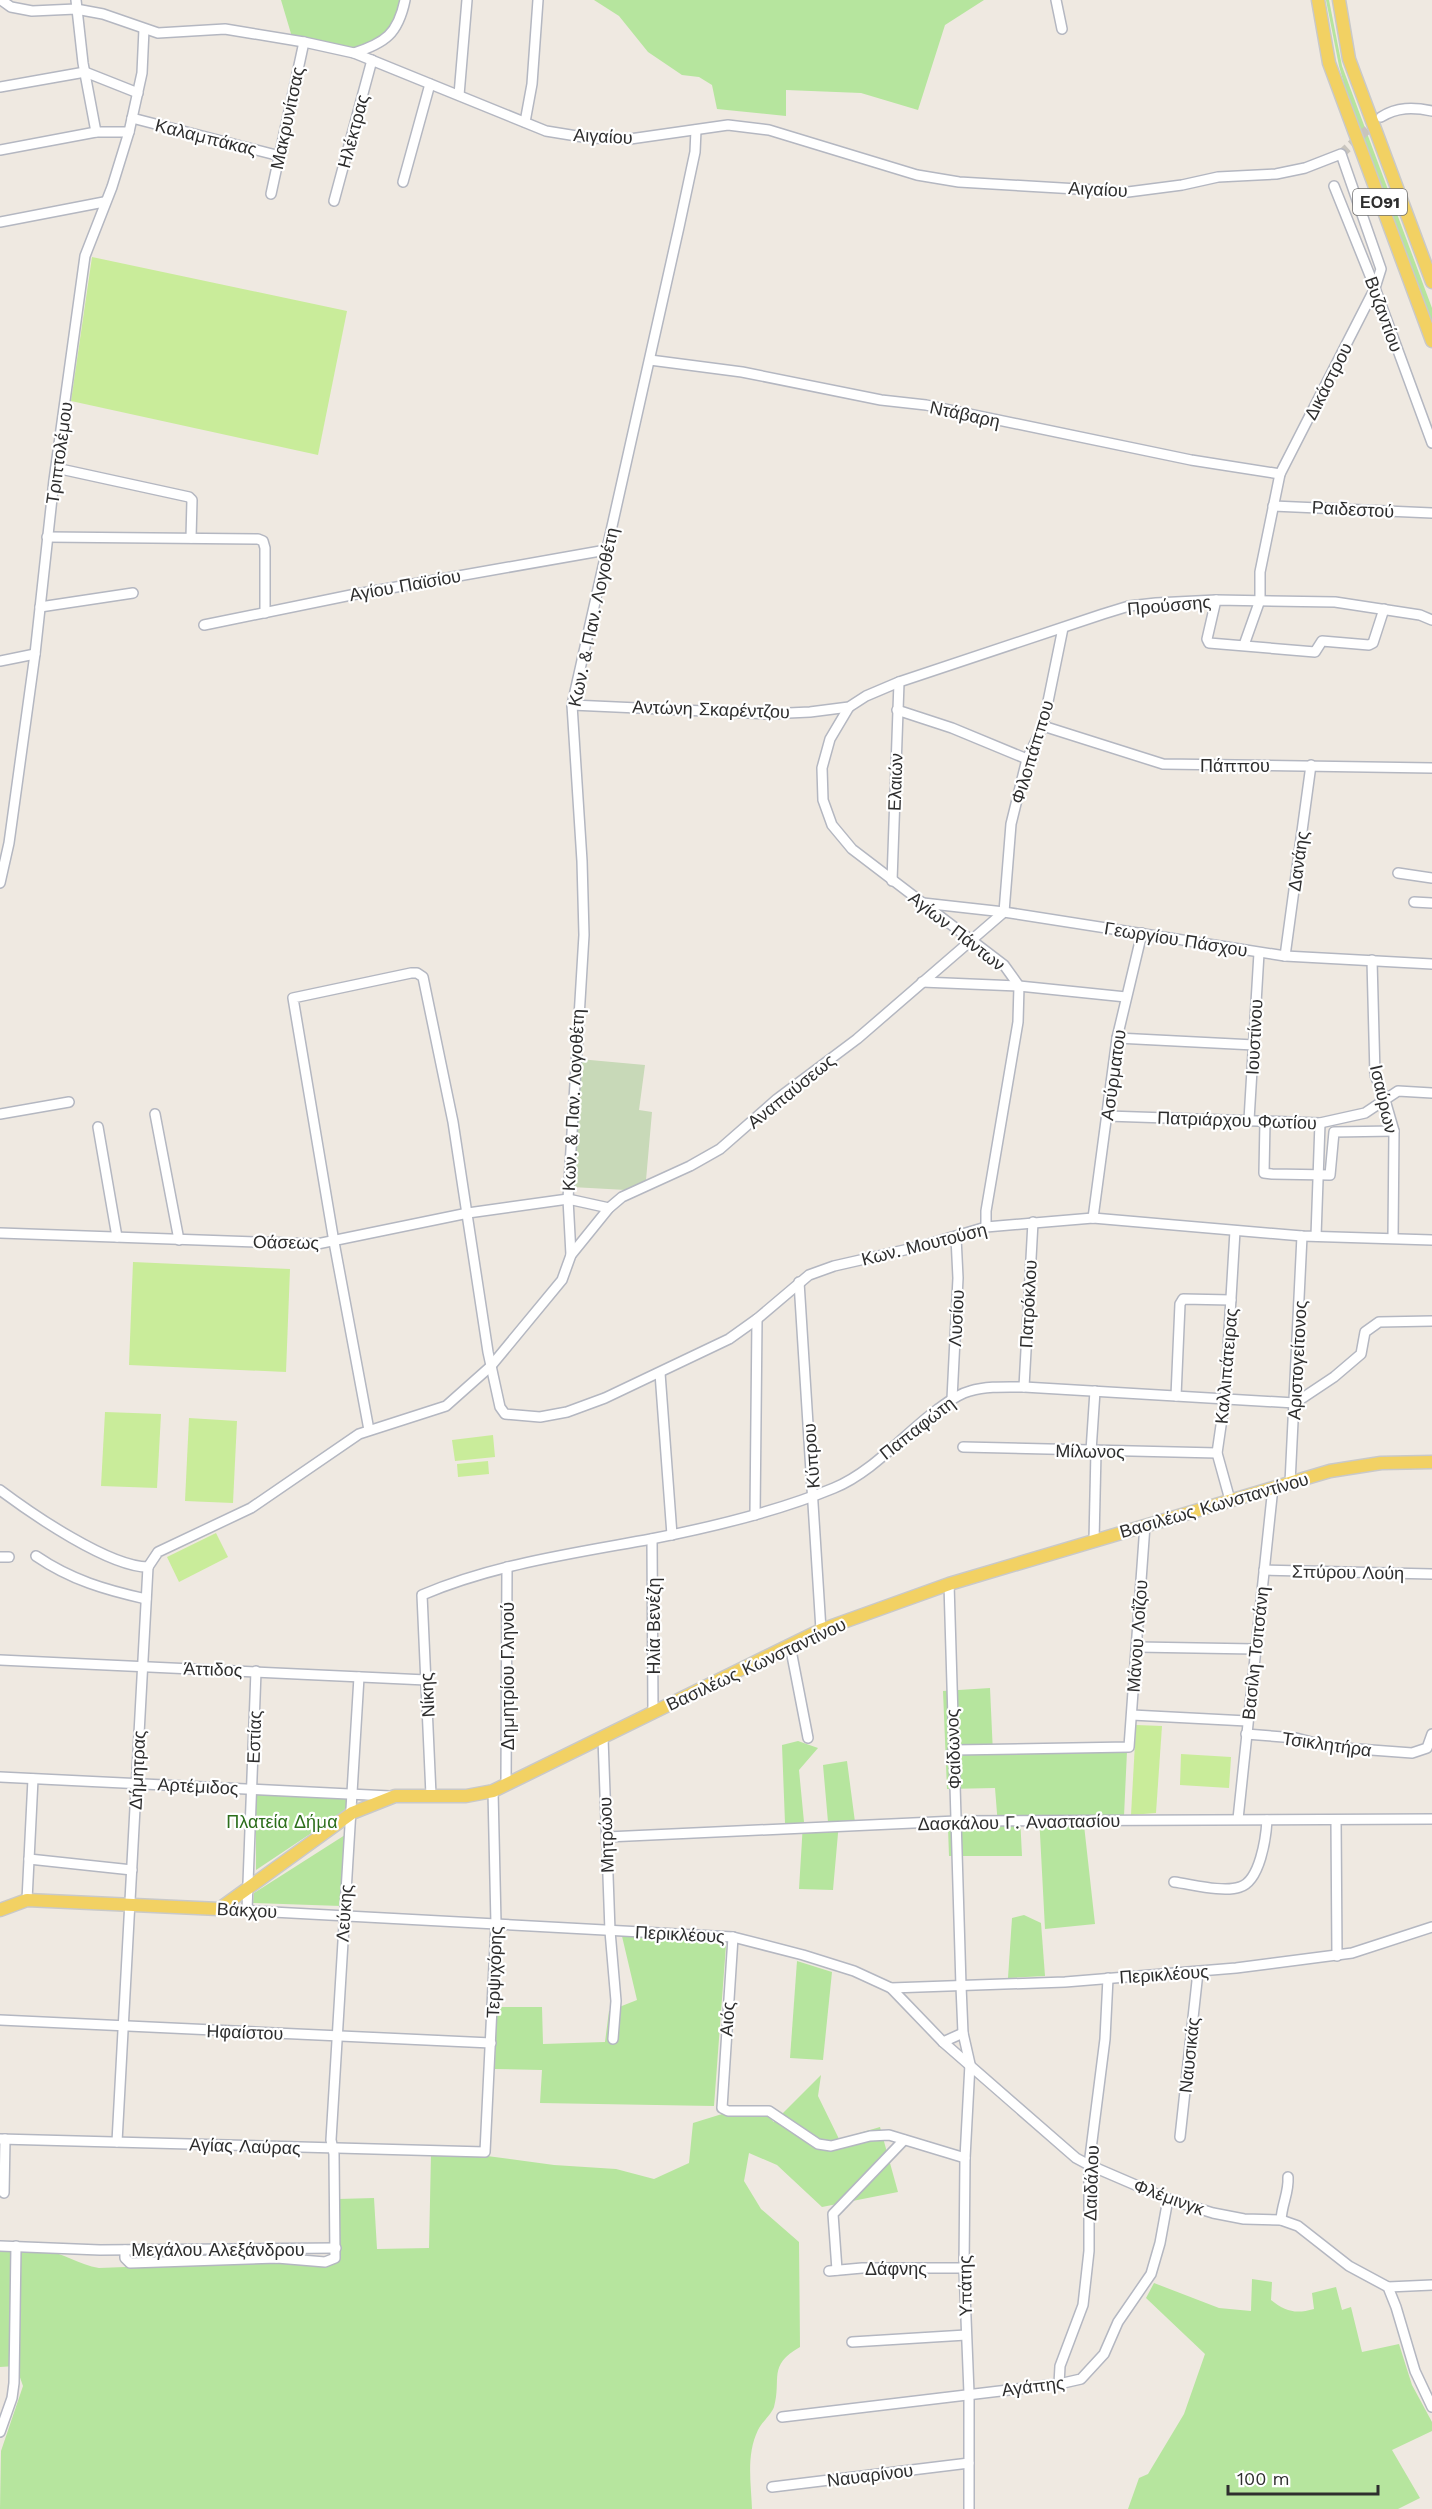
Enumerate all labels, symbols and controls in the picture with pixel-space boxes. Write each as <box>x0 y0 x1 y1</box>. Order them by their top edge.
street label: Μακρυνίτσας <box>266 64 308 171</box>
street label: Ηλέκτρας <box>333 92 373 170</box>
street label: Καλαμπάκας <box>153 114 259 160</box>
street label: Αιγαίου <box>573 124 633 148</box>
street label: Αιγαίου <box>1068 177 1128 201</box>
road number: ΕΟ91 <box>1353 189 1407 215</box>
street label: Βυζαντίου <box>1361 273 1407 355</box>
street label: Δικάστρου <box>1300 339 1356 423</box>
street label: Ντάβαρη <box>928 396 1002 432</box>
street label: Τριπτολέμου <box>41 400 77 506</box>
street label: Ραιδεστού <box>1311 496 1395 522</box>
street label: Κων. & Παν. Λογοθέτη <box>564 525 622 709</box>
street label: Αγίου Παϊσίου <box>348 565 462 605</box>
street label: Προύσσης <box>1126 591 1212 619</box>
street label: Αντώνη Σκαρέντζου <box>632 696 790 722</box>
street label: Φιλοπάππου <box>1006 698 1058 806</box>
street label: Ελαιών <box>883 753 907 811</box>
street label: Πάππου <box>1200 755 1270 776</box>
street label: Δανάης <box>1283 829 1313 892</box>
street label: Αγίων Πάντων <box>905 887 1009 975</box>
street label: Γεωργίου Πάσχου <box>1103 917 1249 961</box>
street label: Ιουστίνου <box>1242 999 1266 1075</box>
street label: Κων. & Παν. Λογοθέτη <box>558 1008 588 1192</box>
street label: Ασύρματου <box>1096 1028 1130 1122</box>
street label: Αναπαύσεως <box>743 1049 839 1133</box>
street label: Ισαύρων <box>1366 1063 1402 1135</box>
street label: Πατριάρχου Φωτίου <box>1157 1107 1317 1133</box>
street label: Κων. Μουτούση <box>859 1218 989 1270</box>
street label: Οάσεως <box>253 1231 320 1253</box>
street label: Πατρόκλου <box>1015 1259 1041 1349</box>
street label: Λυσίου <box>944 1289 968 1347</box>
street label: Αριστογείτονος <box>1283 1299 1311 1420</box>
street label: Καλλιπάτειρας <box>1210 1307 1242 1425</box>
street label: Παπαφώτη <box>875 1392 959 1464</box>
street label: Κύπρου <box>798 1423 824 1489</box>
street label: Μίλωνος <box>1055 1440 1125 1462</box>
street label: Βασιλέως Κωνσταντίνου <box>1117 1468 1311 1542</box>
street label: Σπύρου Λούη <box>1292 1561 1404 1583</box>
street label: Ηλία Βενέζη <box>643 1577 664 1675</box>
street label: Μάνου Λοΐζου <box>1123 1579 1151 1693</box>
street label: Βασίλη Τσιτσάνη <box>1238 1585 1272 1721</box>
street label: Δημητρίου Γληνού <box>497 1602 518 1750</box>
street label: Βασιλέως Κωνσταντίνου <box>663 1613 849 1715</box>
street label: Άττιδος <box>183 1657 243 1681</box>
street label: Νίκης <box>415 1672 439 1718</box>
street label: Φαίδωνος <box>941 1708 965 1790</box>
street label: Εστίας <box>243 1710 265 1764</box>
street label: Τσικλητήρα <box>1281 1727 1373 1761</box>
street label: Δήμητρας <box>124 1729 150 1810</box>
street label: Αρτέμιδος <box>157 1773 239 1799</box>
street label: Μητρώου <box>594 1797 618 1873</box>
street label: Δασκάλου Γ. Αναστασίου <box>917 1810 1121 1834</box>
park label: Πλατεία Δήμα <box>226 1811 338 1832</box>
street label: Λεύκης <box>332 1883 357 1942</box>
street label: Βάκχου <box>216 1898 278 1922</box>
street label: Περικλέους <box>635 1921 726 1947</box>
street label: Τερψιχόρης <box>482 1925 506 2018</box>
street label: Περικλέους <box>1118 1960 1210 1988</box>
street label: Αιός <box>715 2001 739 2037</box>
street label: Ναυσικάς <box>1175 2016 1203 2094</box>
street label: Ηφαίστου <box>206 2020 284 2044</box>
street label: Αγίας Λαύρας <box>189 2134 301 2158</box>
street label: Δαιδάλου <box>1079 2145 1103 2221</box>
street label: Φλέμινγκ <box>1131 2175 1208 2220</box>
street label: Μεγάλου Αλεξάνδρου <box>131 2239 305 2260</box>
street label: Υπάτης <box>954 2255 976 2317</box>
street label: Δάφνης <box>865 2258 927 2279</box>
street label: Αγάπης <box>1000 2372 1066 2400</box>
scale bar <box>1228 2458 1378 2496</box>
street label: Ναυαρίνου <box>826 2459 914 2491</box>
text: 100 m <box>1237 2468 1290 2489</box>

